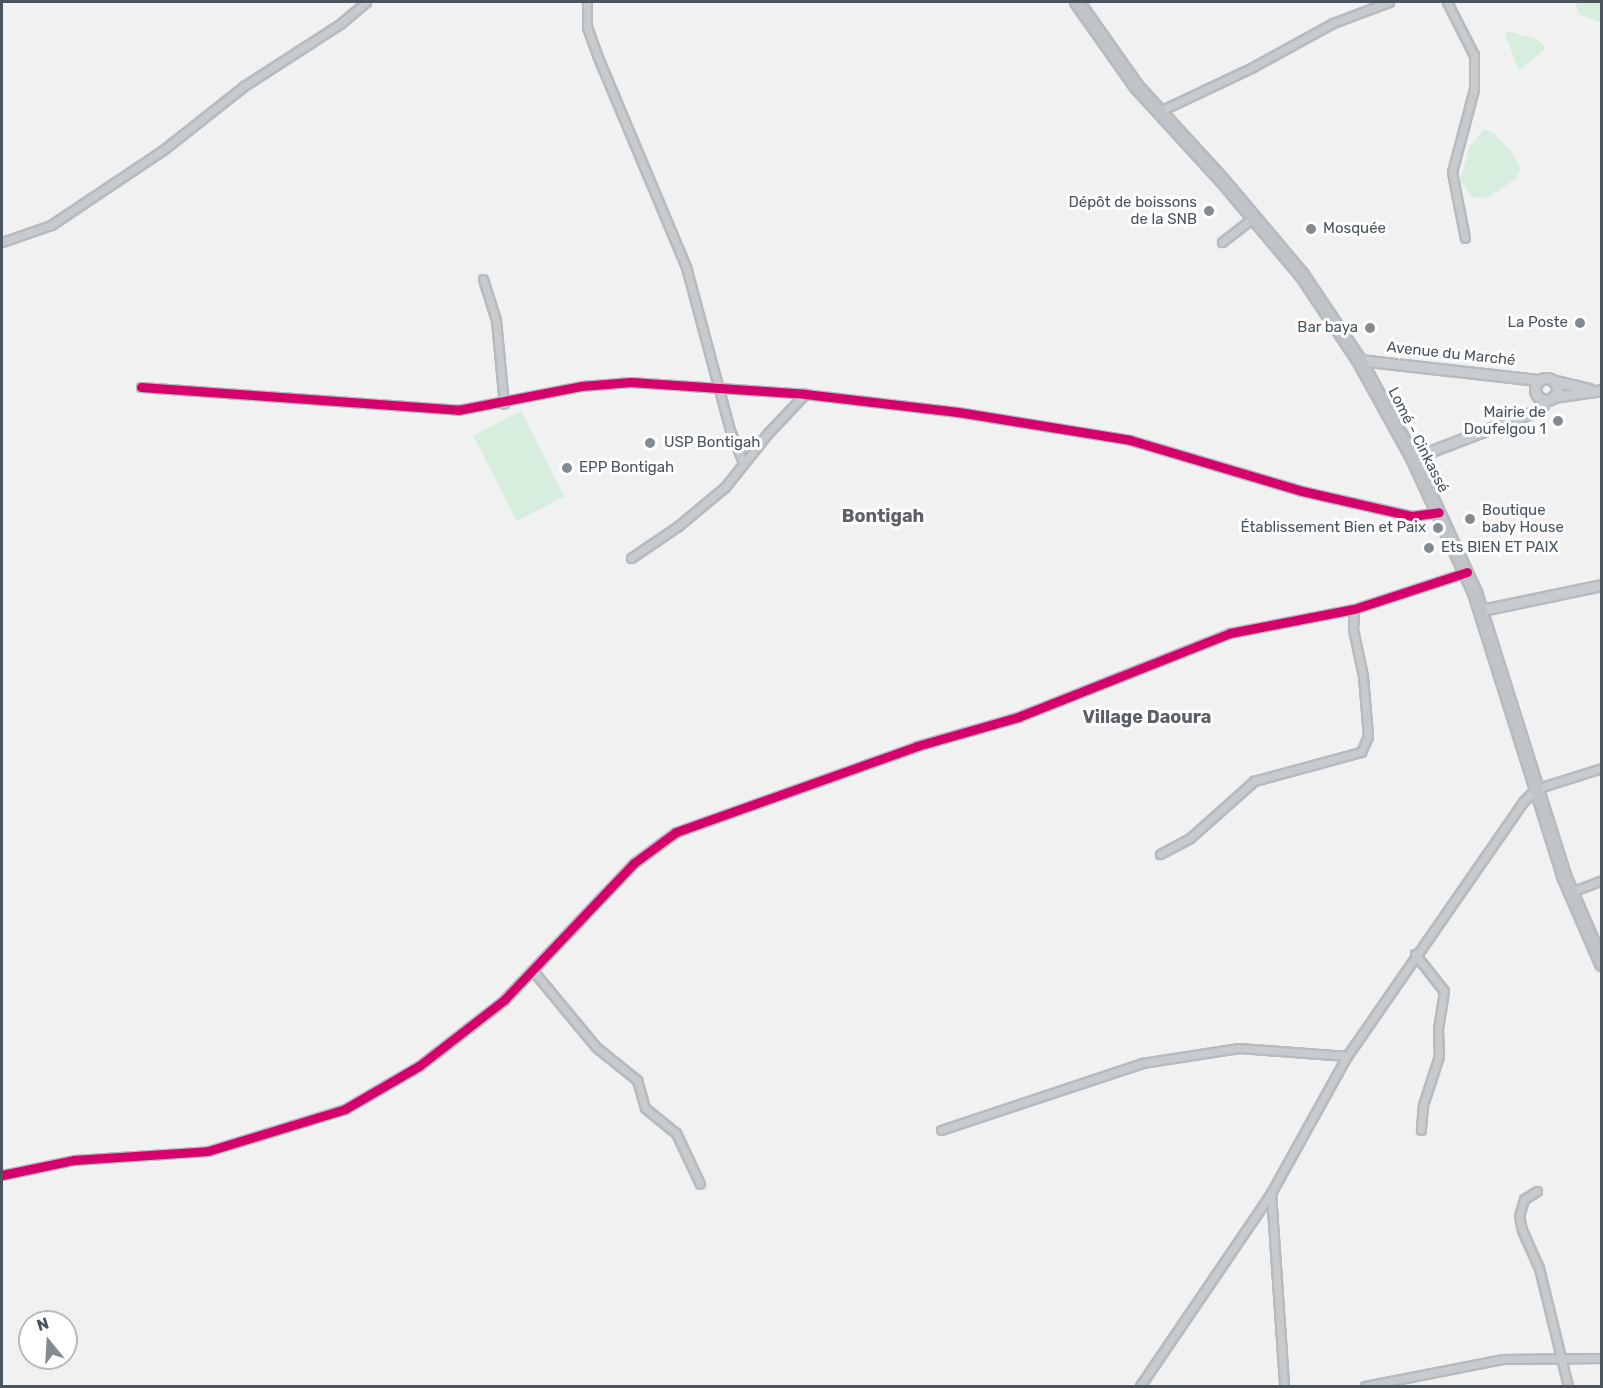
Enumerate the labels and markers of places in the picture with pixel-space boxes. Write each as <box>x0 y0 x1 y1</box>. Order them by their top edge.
place label: Dépôt de boissons de la SNB <box>1068 193 1197 228</box>
marker: Dépôt de boissons de la SNB <box>1202 204 1216 218</box>
place label: Mosquée <box>1323 220 1386 238</box>
marker: Mosquée <box>1304 222 1318 236</box>
place label: La Poste <box>1508 314 1568 332</box>
marker: La Poste <box>1573 316 1587 330</box>
place label: Bar baya <box>1297 319 1358 337</box>
marker: Bar baya <box>1363 321 1377 335</box>
place label: Mairie de Doufelgou 1 <box>1464 403 1546 438</box>
marker: Mairie de Doufelgou 1 <box>1551 414 1565 428</box>
marker: USP Bontigah <box>641 434 659 452</box>
place label: USP Bontigah <box>664 434 761 452</box>
place label: EPP Bontigah <box>579 459 675 477</box>
marker: EPP Bontigah <box>560 461 574 475</box>
place label: Boutique baby House <box>1482 501 1564 536</box>
marker: Boutique baby House <box>1463 512 1477 526</box>
place label: Établissement Bien et Paix <box>1241 519 1426 537</box>
marker: Établissement Bien et Paix <box>1431 521 1445 535</box>
place label: Ets BIEN ET PAIX <box>1441 539 1559 557</box>
marker: Ets BIEN ET PAIX <box>1422 541 1436 555</box>

